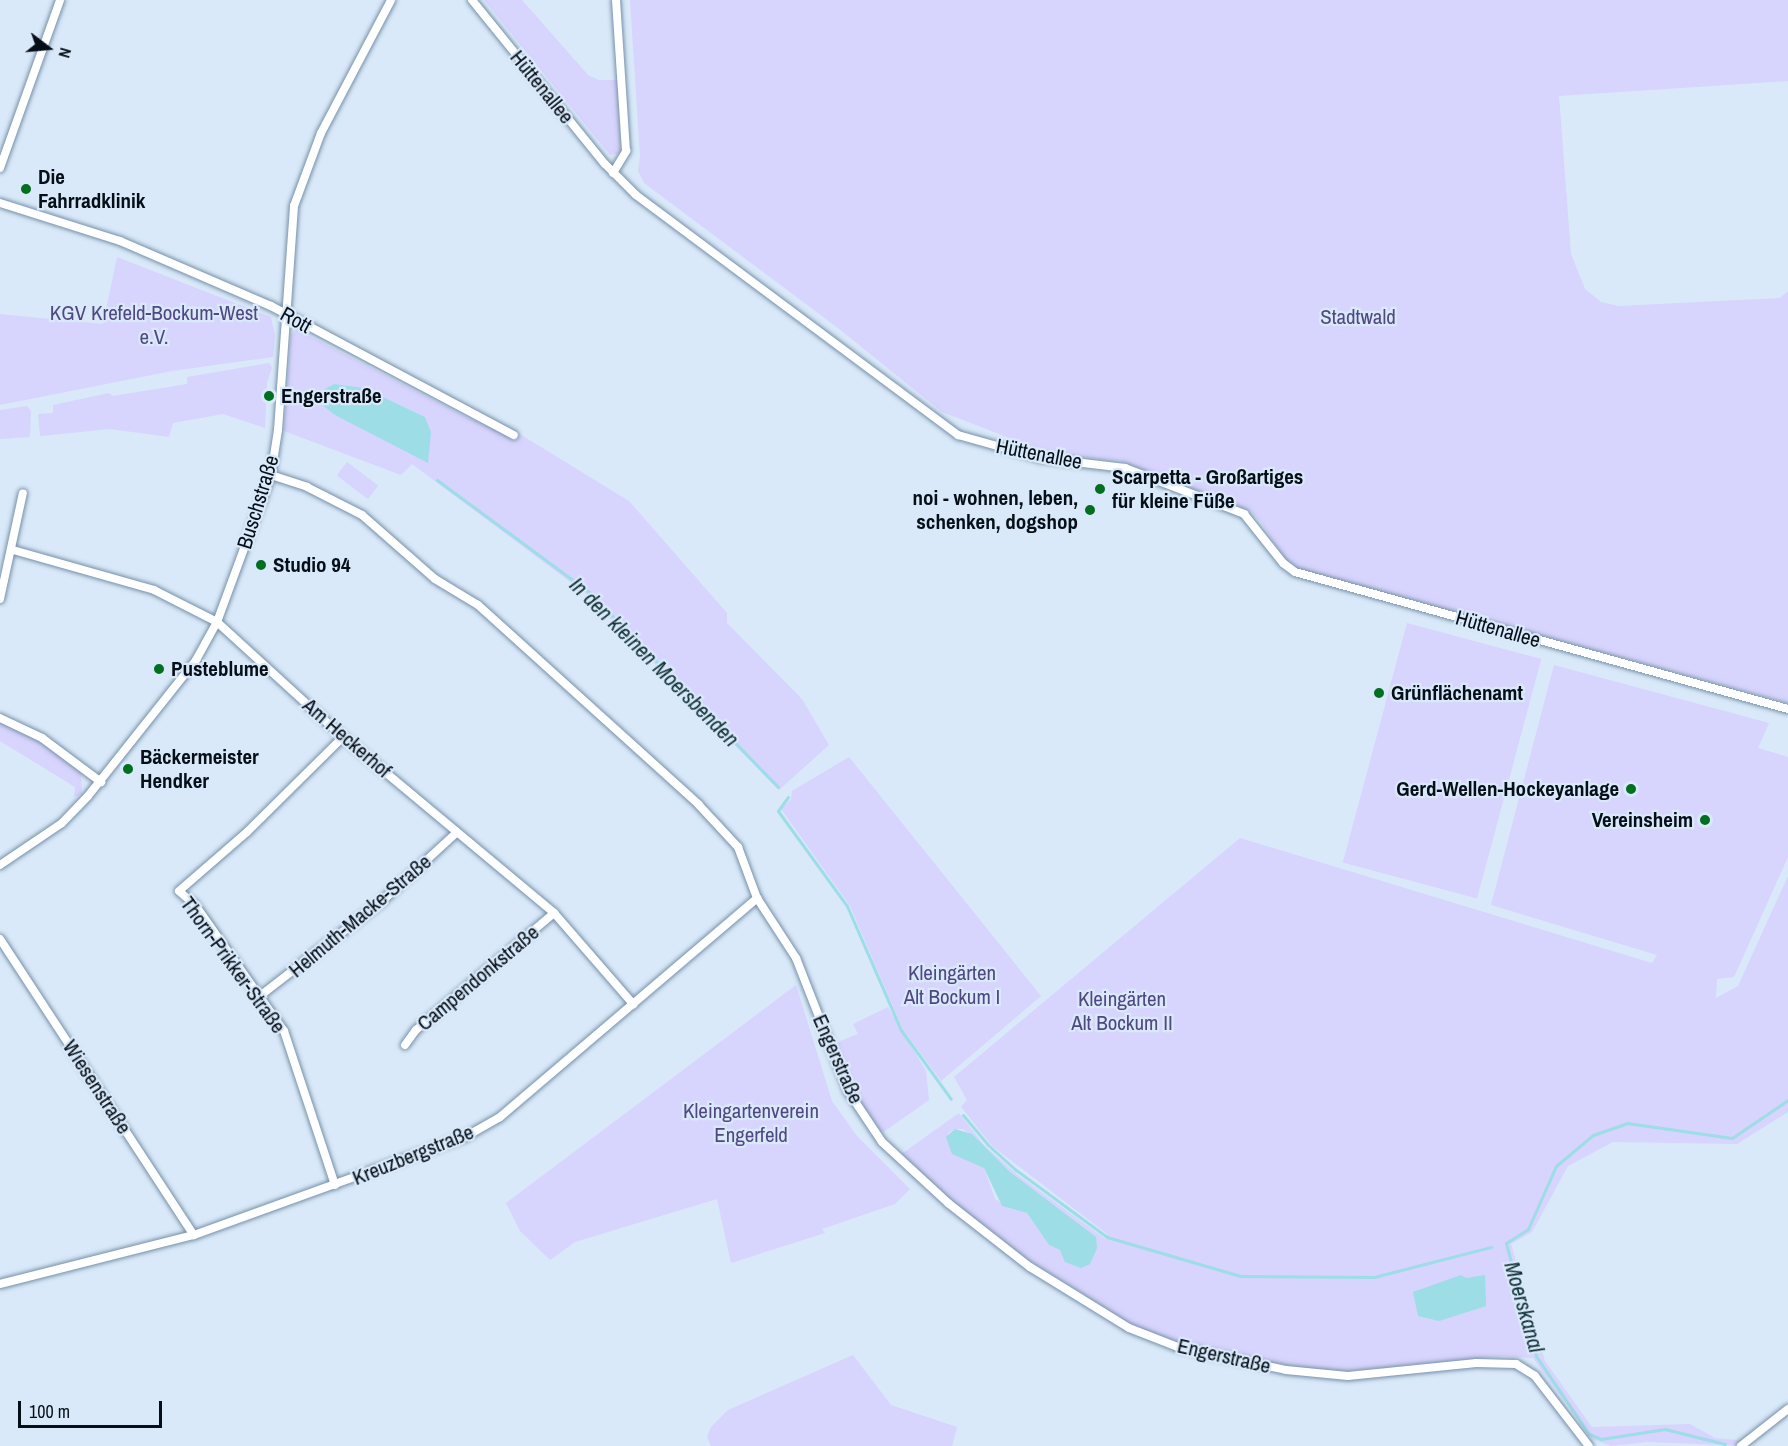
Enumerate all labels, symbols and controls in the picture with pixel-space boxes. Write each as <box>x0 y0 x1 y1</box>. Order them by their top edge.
north arrow <box>18 18 78 78</box>
text: N <box>53 45 77 61</box>
street label: Hüttenallee <box>505 45 579 129</box>
place label: Die Fahrradklinik <box>38 164 145 214</box>
marker: Die Fahrradklinik <box>19 182 33 196</box>
park label: KGV Krefeld-Bockum-West e.V. <box>50 300 258 350</box>
street label: Rott <box>276 301 316 339</box>
park label: Stadtwald <box>1320 304 1396 330</box>
place label: Engerstraße <box>281 383 381 409</box>
marker: Engerstraße <box>262 389 276 403</box>
street label: Hüttenallee <box>994 433 1084 475</box>
street label: Buschstraße <box>232 452 284 552</box>
place label: Scarpetta - Großartiges für kleine Füße <box>1112 464 1303 514</box>
marker: Scarpetta - Großartiges für kleine Füße <box>1093 482 1107 496</box>
place label: noi - wohnen, leben, schenken, dogshop <box>912 485 1078 535</box>
marker: noi - wohnen, leben, schenken, dogshop <box>1083 503 1097 517</box>
place label: Studio 94 <box>273 552 351 578</box>
marker: Studio 94 <box>254 558 268 572</box>
water label: In den kleinen Moersbenden <box>564 572 744 752</box>
street label: Hüttenallee <box>1453 605 1543 653</box>
place label: Pusteblume <box>171 656 269 682</box>
marker: Pusteblume <box>152 662 166 676</box>
place label: Grünflächenamt <box>1391 680 1523 706</box>
marker: Grünflächenamt <box>1372 686 1386 700</box>
street label: Am Heckerhof <box>298 693 396 783</box>
place label: Bäckermeister Hendker <box>140 744 259 794</box>
marker: Bäckermeister Hendker <box>121 762 135 776</box>
place label: Gerd-Wellen-Hockeyanlage <box>1396 776 1619 802</box>
marker: Gerd-Wellen-Hockeyanlage <box>1624 782 1638 796</box>
place label: Vereinsheim <box>1592 807 1693 833</box>
marker: Vereinsheim <box>1698 813 1712 827</box>
street label: Helmuth-Macke-Straße <box>284 849 436 983</box>
street label: Thorn-Prikker-Straße <box>175 892 291 1038</box>
street label: Campendonkstraße <box>412 920 544 1036</box>
park label: Kleingärten Alt Bockum I <box>904 960 1000 1010</box>
park label: Kleingärten Alt Bockum II <box>1071 986 1173 1036</box>
street label: Engerstraße <box>807 1011 869 1107</box>
street label: Wiesenstraße <box>57 1035 137 1139</box>
park label: Kleingartenverein Engerfeld <box>683 1098 819 1148</box>
street label: Kreuzbergstraße <box>349 1119 477 1191</box>
water label: Moerskanal <box>1498 1259 1550 1355</box>
street label: Engerstraße <box>1175 1333 1273 1379</box>
scale bar <box>21 1389 165 1427</box>
text: 100 m <box>29 1399 70 1424</box>

